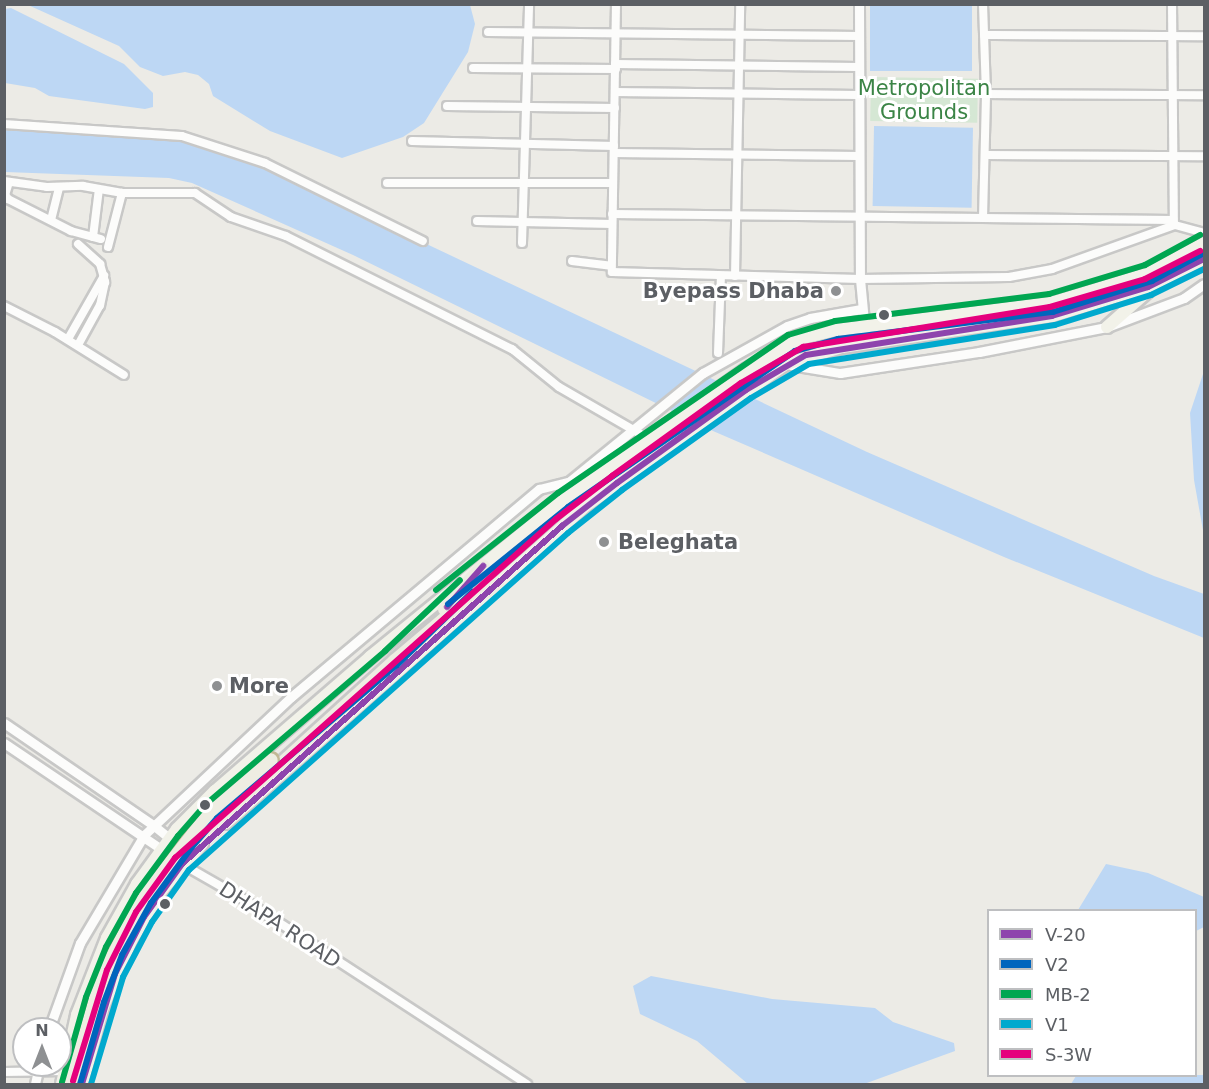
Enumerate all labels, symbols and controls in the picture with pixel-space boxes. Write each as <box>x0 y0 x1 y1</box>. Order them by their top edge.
park label: Metropolitan Grounds <box>858 75 990 125</box>
place label: Byepass Dhaba <box>643 278 824 304</box>
marker: Byepass Dhaba <box>829 284 843 298</box>
unlabelled marker <box>878 309 890 321</box>
place label: Beleghata <box>618 529 738 555</box>
marker: Beleghata <box>595 533 613 551</box>
place label: More <box>229 673 289 699</box>
marker: More <box>210 679 224 693</box>
unlabelled marker <box>199 799 211 811</box>
street label: DHAPA ROAD <box>214 876 346 974</box>
unlabelled marker <box>159 898 171 910</box>
legend <box>987 909 1197 1077</box>
text: V-20 <box>1045 924 1086 945</box>
text: V2 <box>1045 954 1069 975</box>
text: MB-2 <box>1045 984 1091 1005</box>
text: V1 <box>1045 1014 1069 1035</box>
north arrow <box>12 1017 72 1077</box>
text: N <box>35 1021 49 1040</box>
text: S-3W <box>1045 1044 1092 1065</box>

